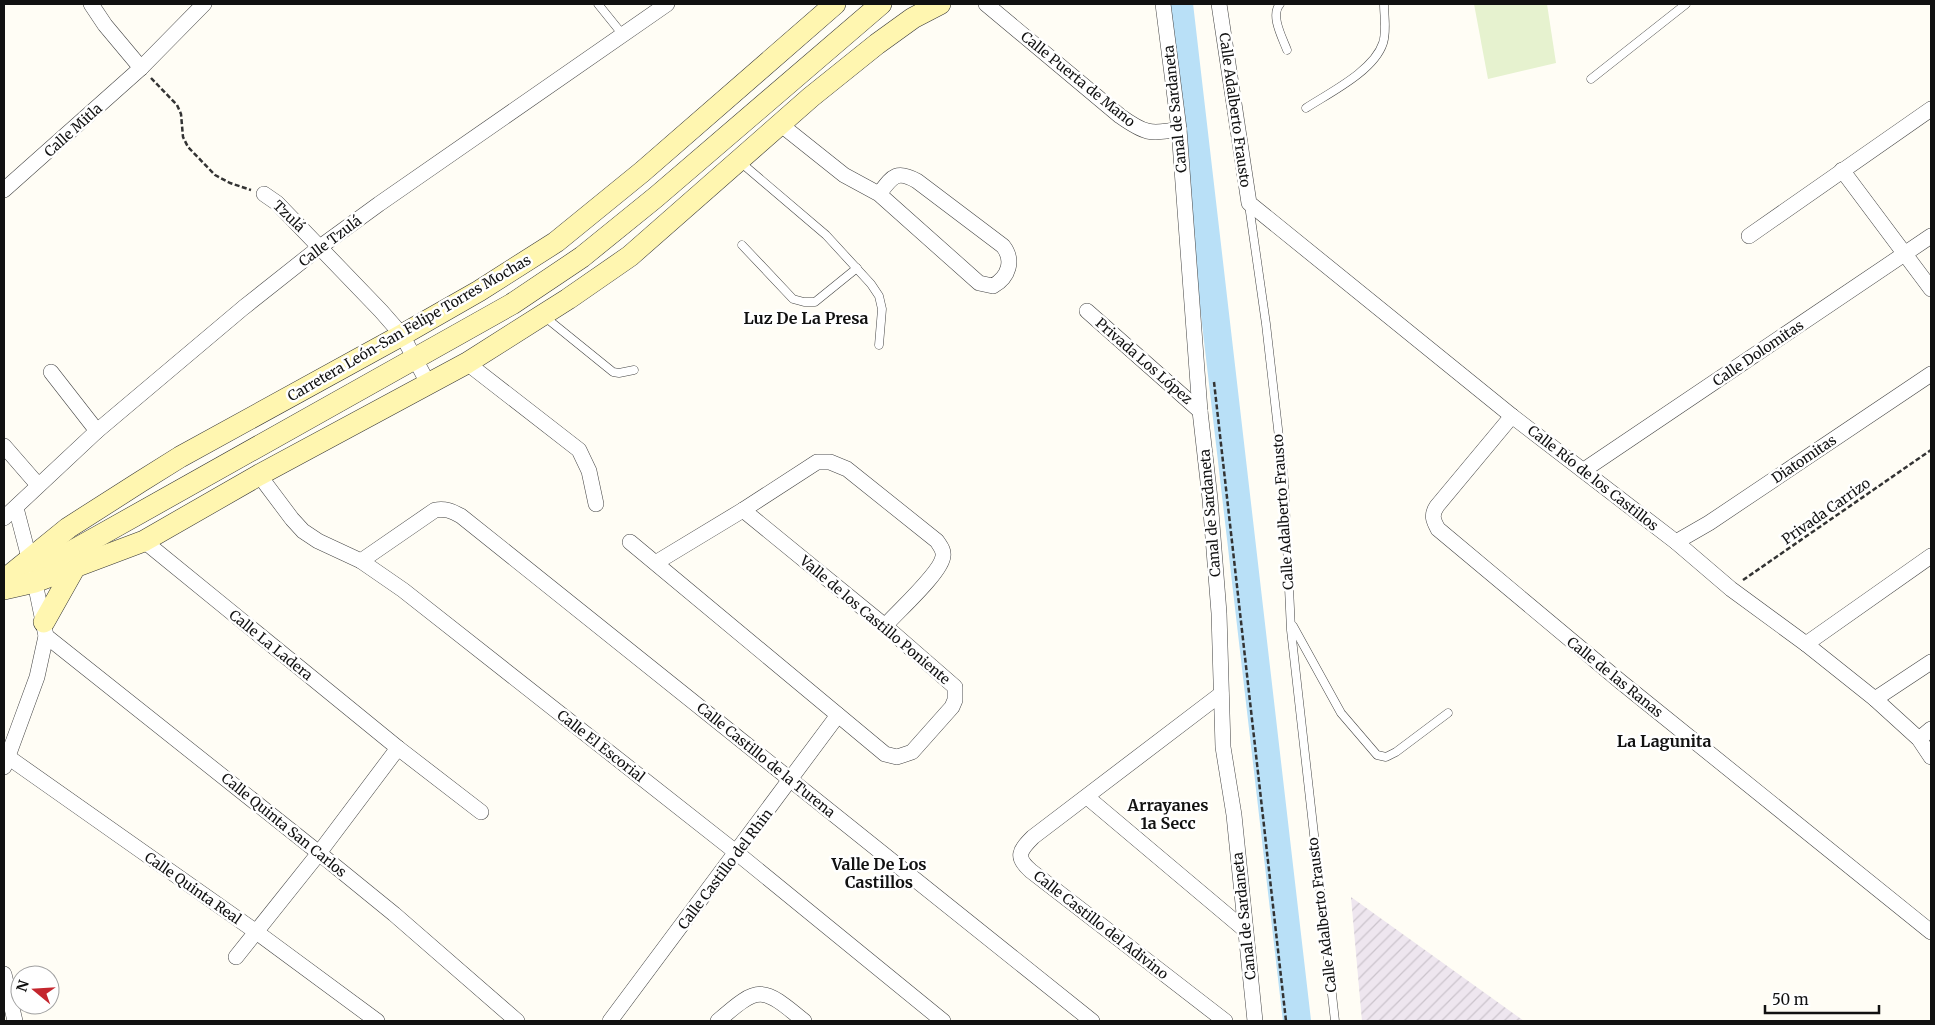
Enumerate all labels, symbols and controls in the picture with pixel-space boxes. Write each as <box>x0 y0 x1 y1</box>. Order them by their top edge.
street label: Calle Puerta de Mano <box>1017 27 1139 131</box>
street label: Calle Adalberto Frausto <box>1215 32 1255 188</box>
street label: Canal de Sardaneta <box>1159 44 1191 174</box>
street label: Calle Mitla <box>40 99 106 161</box>
street label: Tzulá <box>269 196 309 236</box>
street label: Calle Tzulá <box>295 211 365 270</box>
street label: Carretera León-San Felipe Torres Mochas <box>284 251 534 405</box>
district label: Luz De La Presa <box>743 308 869 328</box>
street label: Privada Los López <box>1092 314 1196 408</box>
street label: Calle Dolomitas <box>1709 316 1807 390</box>
street label: Calle Río de los Castillos <box>1524 421 1662 535</box>
street label: Diatomitas <box>1768 431 1840 487</box>
street label: Calle Adalberto Frausto <box>1269 434 1297 590</box>
street label: Canal de Sardaneta <box>1195 448 1225 578</box>
street label: Privada Carrizo <box>1778 474 1874 548</box>
street label: Valle de los Castillo Poniente <box>795 551 954 688</box>
street label: Calle La Ladera <box>226 606 317 684</box>
street label: Calle de las Ranas <box>1563 633 1667 721</box>
street label: Calle Castillo de la Turena <box>693 699 839 822</box>
street label: Calle El Escorial <box>553 706 649 786</box>
district label: La Lagunita <box>1617 731 1711 751</box>
street label: Calle Quinta San Carlos <box>218 769 350 881</box>
district label: Arrayanes 1a Secc <box>1127 795 1208 833</box>
street label: Calle Castillo del Rhin <box>674 805 776 933</box>
street label: Calle Adalberto Frausto <box>1304 837 1340 993</box>
street label: Calle Quinta Real <box>141 848 245 928</box>
street label: Canal de Sardaneta <box>1228 851 1260 981</box>
district label: Valle De Los Castillos <box>830 854 927 892</box>
street label: Calle Castillo del Adivino <box>1030 867 1172 983</box>
north arrow <box>10 965 60 1015</box>
text: N <box>12 978 33 994</box>
scale bar <box>1765 982 1879 1014</box>
text: 50 m <box>1772 990 1809 1009</box>

